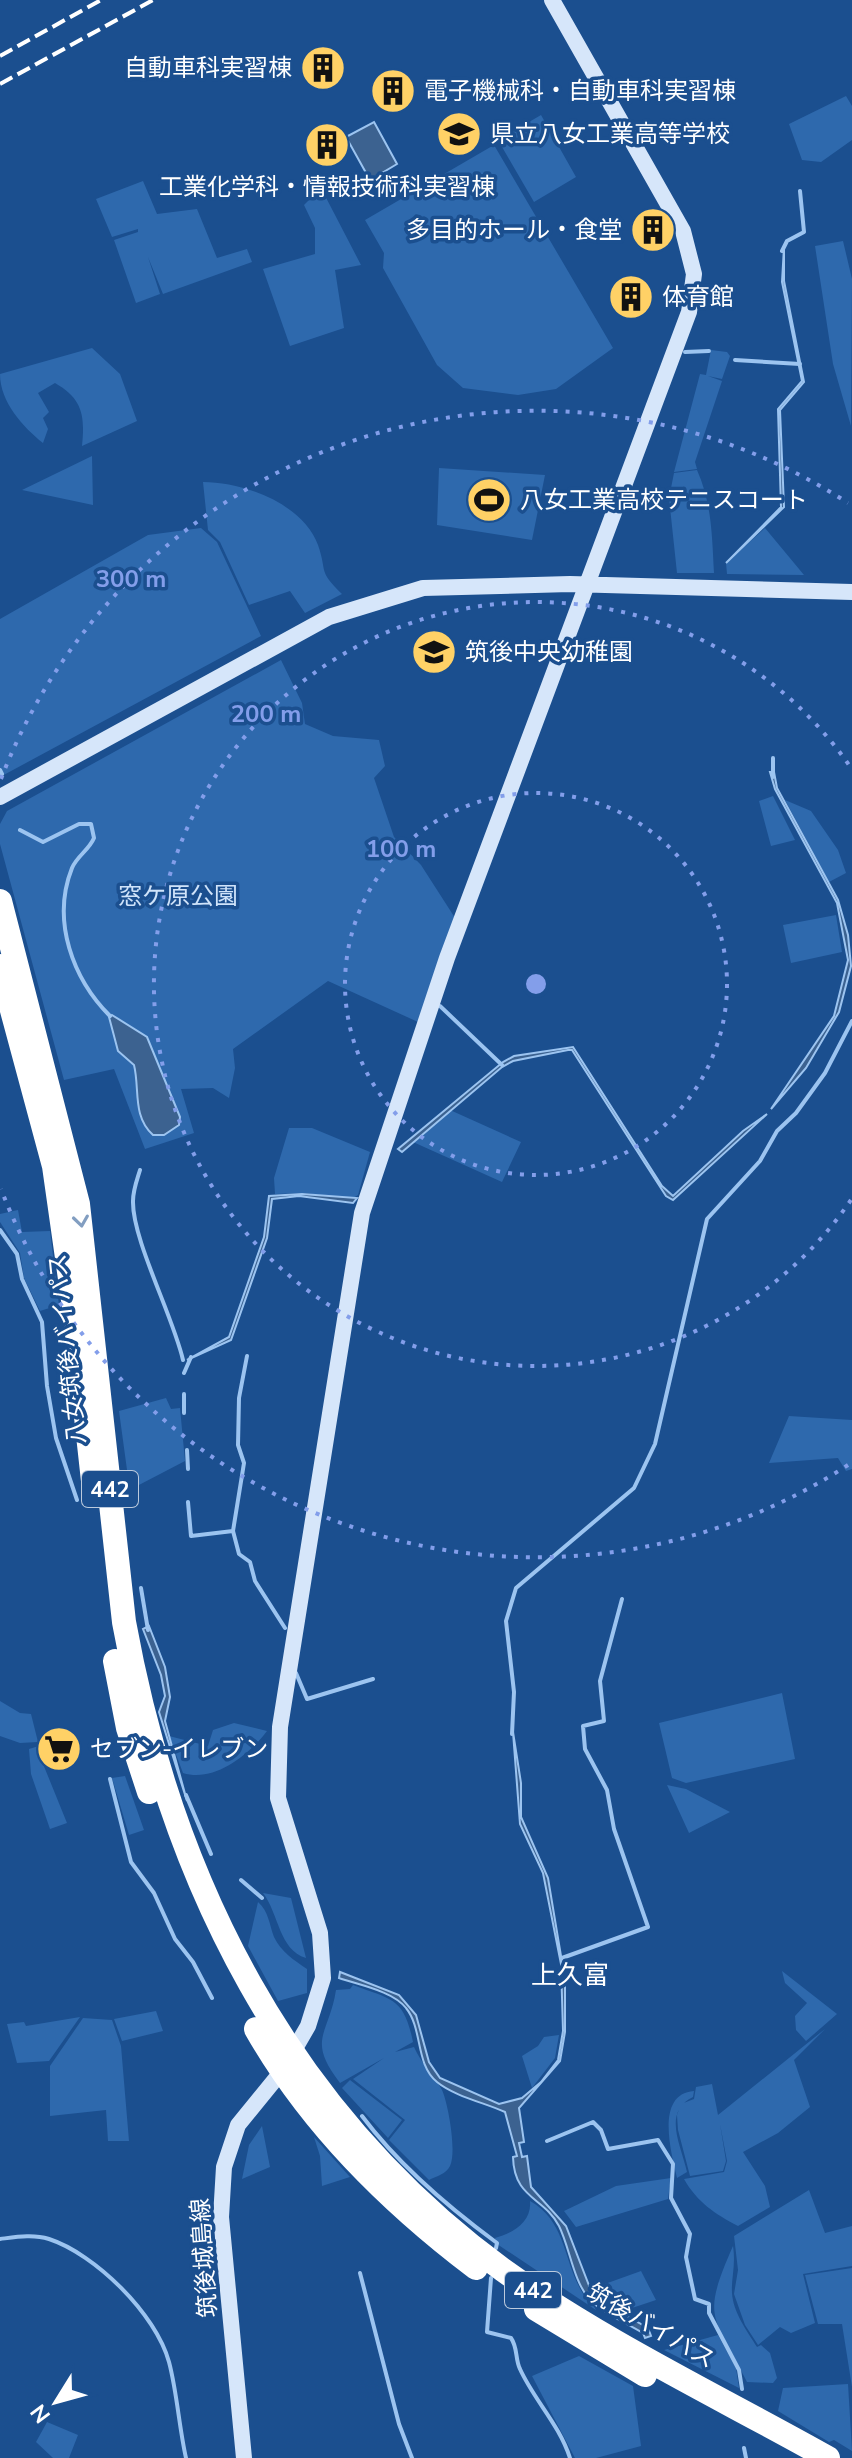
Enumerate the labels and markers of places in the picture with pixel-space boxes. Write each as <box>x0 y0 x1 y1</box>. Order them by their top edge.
building icon: 自動車科実習棟 <box>299 44 347 92</box>
place label: 自動車科実習棟 <box>124 52 292 84</box>
building icon: 電子機械科・自動車科実習棟 <box>369 67 417 115</box>
place label: 電子機械科・自動車科実習棟 <box>424 75 736 107</box>
school or university icon: 県立八女工業高等学校 <box>435 110 483 158</box>
place label: 県立八女工業高等学校 <box>490 118 730 150</box>
building icon: 工業化学科・情報技術科実習棟 <box>303 121 351 169</box>
place label: 工業化学科・情報技術科実習棟 <box>159 171 495 203</box>
building icon: 多目的ホール・食堂 <box>629 206 677 254</box>
place label: 多目的ホール・食堂 <box>406 214 622 246</box>
building icon: 体育館 <box>607 273 655 321</box>
place label: 体育館 <box>662 281 734 313</box>
sports icon: 八女工業高校テニスコート <box>465 476 513 524</box>
place label: 八女工業高校テニスコート <box>520 484 808 516</box>
school or university icon: 筑後中央幼稚園 <box>410 628 458 676</box>
place label: 筑後中央幼稚園 <box>465 636 633 668</box>
centre of rings <box>522 970 550 998</box>
supermarket icon: セブン-イレブン <box>35 1725 83 1773</box>
place label: セブン-イレブン <box>90 1733 268 1765</box>

